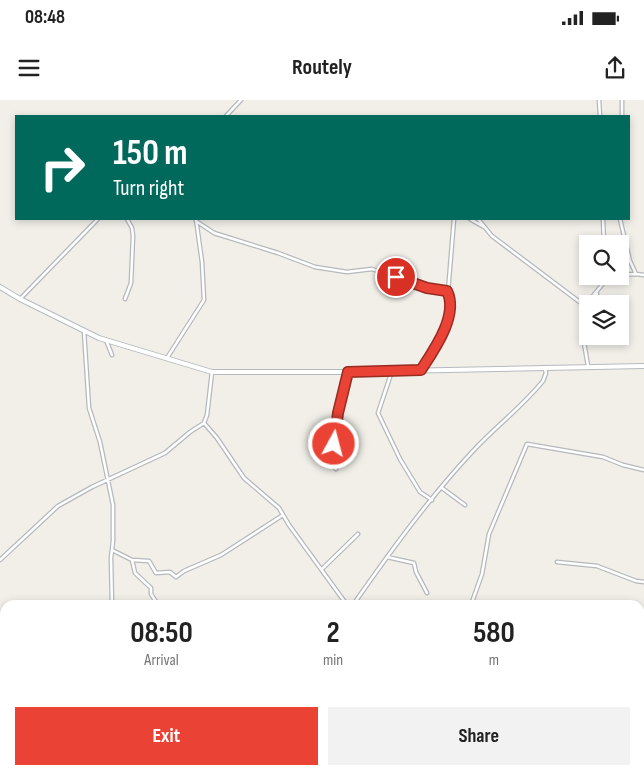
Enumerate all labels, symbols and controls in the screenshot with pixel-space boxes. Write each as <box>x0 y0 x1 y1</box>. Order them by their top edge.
text: 08:48 <box>25 6 65 29</box>
icon: menu <box>15 54 43 82</box>
text: Routely <box>292 54 352 81</box>
icon: share <box>601 54 629 82</box>
text: 150 m <box>113 132 187 175</box>
icon: right <box>30 135 95 200</box>
text: Turn right <box>113 175 184 202</box>
map controls <box>579 235 629 345</box>
button: search <box>579 235 629 285</box>
pin <box>375 256 417 298</box>
icon: arrive <box>382 263 410 291</box>
button: layers <box>579 295 629 345</box>
position arrow <box>307 417 359 469</box>
text: 08:50 <box>130 615 193 651</box>
text: 2 <box>326 615 340 651</box>
text: 580 <box>473 615 515 651</box>
text: Arrival <box>144 651 179 670</box>
text: min <box>323 651 343 670</box>
text: m <box>489 651 499 670</box>
button: Exit <box>15 707 318 765</box>
button: Share <box>328 707 630 765</box>

